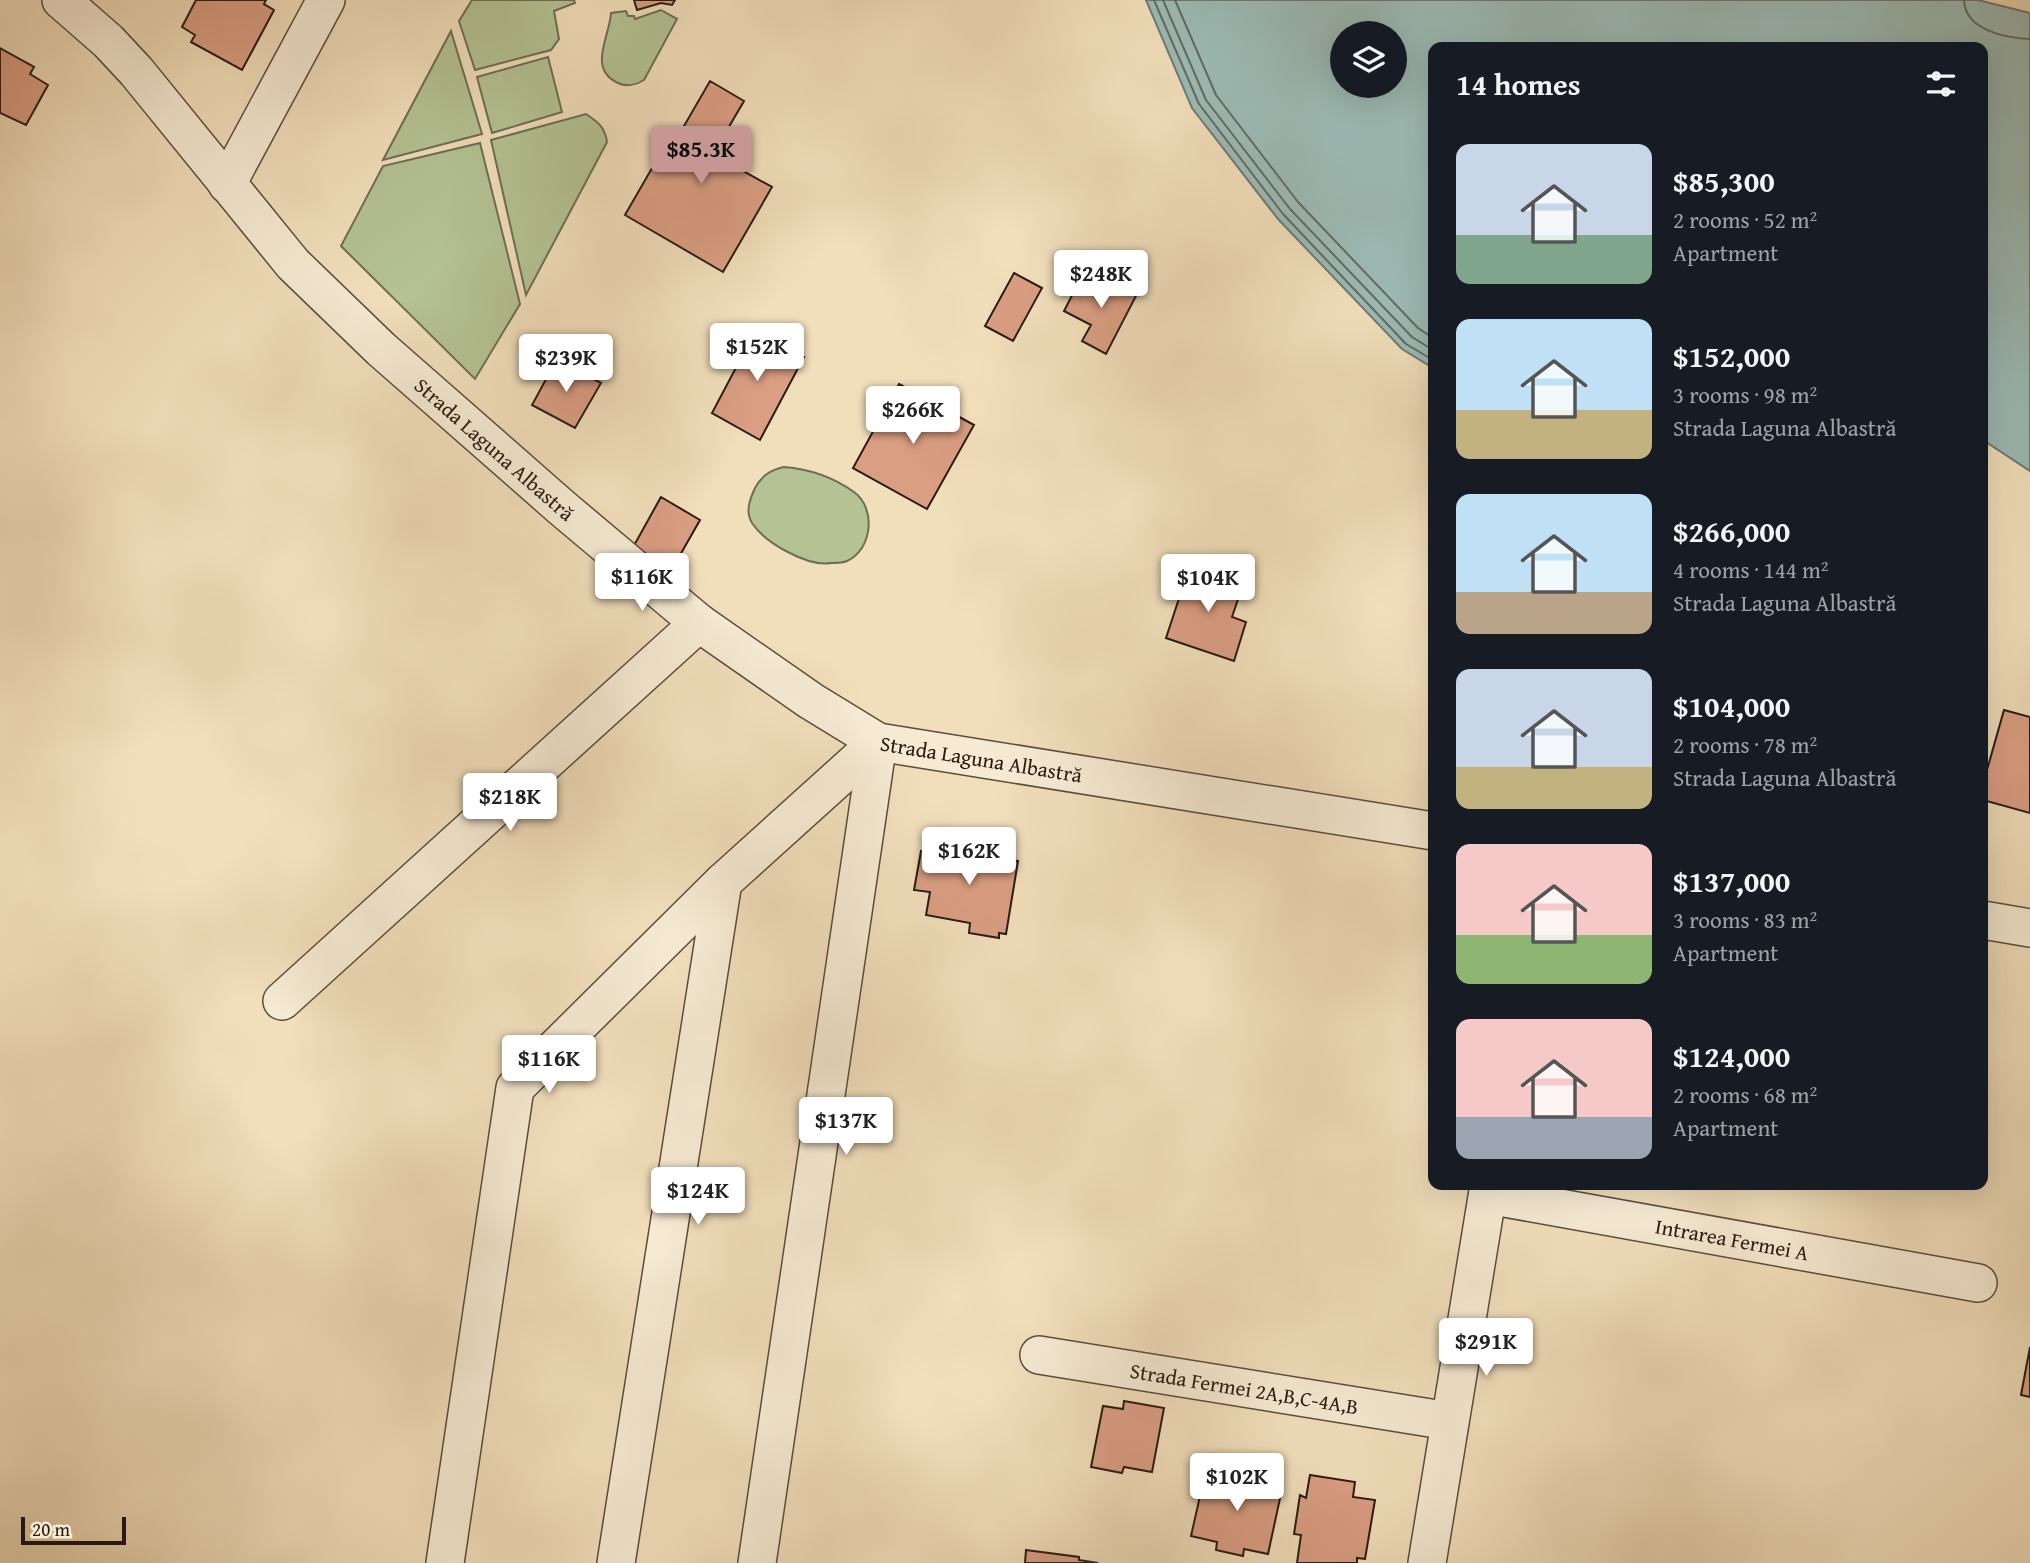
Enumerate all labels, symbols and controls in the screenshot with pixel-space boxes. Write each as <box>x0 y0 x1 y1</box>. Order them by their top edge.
map controls <box>1330 21 1407 98</box>
button: layers <box>1330 21 1407 98</box>
text: 14 homes <box>1456 62 1581 106</box>
icon: filters <box>1922 65 1960 103</box>
pin: $85.3K <box>644 127 758 186</box>
text: $85.3K <box>667 132 735 165</box>
text: $85,300 <box>1673 159 1775 203</box>
icon: home <box>1512 172 1596 256</box>
text: 2 rooms · 52 m² <box>1673 203 1817 236</box>
text: Apartment <box>1673 236 1778 269</box>
pin: $248K <box>1052 250 1150 310</box>
text: $248K <box>1070 256 1132 289</box>
pin: $152K <box>708 324 806 383</box>
text: $152K <box>726 329 788 362</box>
pin: $239K <box>517 334 615 394</box>
text: $152,000 <box>1673 334 1790 378</box>
text: $239K <box>535 340 597 373</box>
icon: home <box>1512 347 1596 431</box>
street label: Strada Laguna Albastră <box>408 370 582 528</box>
text: 3 rooms · 98 m² <box>1673 378 1817 411</box>
pin: $266K <box>864 386 962 446</box>
text: $266K <box>882 392 944 425</box>
text: Strada Laguna Albastră <box>1673 411 1896 444</box>
text: $266,000 <box>1673 509 1790 553</box>
icon: home <box>1512 522 1596 606</box>
text: 4 rooms · 144 m² <box>1673 553 1828 586</box>
pin: $116K <box>593 554 691 613</box>
pin: $104K <box>1159 554 1257 614</box>
text: $116K <box>611 559 673 592</box>
text: $104K <box>1177 560 1239 593</box>
text: Strada Laguna Albastră <box>1673 586 1896 619</box>
text: $104,000 <box>1673 684 1790 728</box>
icon: home <box>1512 697 1596 781</box>
street label: Strada Laguna Albastră <box>878 727 1085 790</box>
text: 2 rooms · 78 m² <box>1673 728 1817 761</box>
text: Strada Laguna Albastră <box>1673 761 1896 794</box>
pin: $218K <box>461 774 559 833</box>
text: $218K <box>479 779 541 812</box>
pin: $162K <box>920 828 1018 887</box>
text: $162K <box>938 833 1000 866</box>
text: $137,000 <box>1673 859 1790 903</box>
icon: home <box>1512 872 1596 956</box>
text: 3 rooms · 83 m² <box>1673 903 1817 936</box>
text: Apartment <box>1673 936 1778 969</box>
text: $124,000 <box>1673 1034 1790 1078</box>
pin: $116K <box>500 1036 598 1095</box>
text: $116K <box>518 1041 580 1074</box>
icon: home <box>1512 1047 1596 1131</box>
text: 2 rooms · 68 m² <box>1673 1078 1817 1111</box>
pin: $137K <box>797 1098 895 1157</box>
text: $137K <box>815 1103 877 1136</box>
text: Apartment <box>1673 1111 1778 1144</box>
pin: $124K <box>649 1168 747 1227</box>
text: $124K <box>667 1173 729 1206</box>
street label: Intrarea Fermei A <box>1653 1210 1811 1268</box>
pin: $291K <box>1437 1318 1535 1378</box>
text: $291K <box>1455 1324 1517 1357</box>
street label: Strada Fermei 2A,B,C-4A,B <box>1128 1354 1361 1422</box>
pin: $102K <box>1188 1454 1286 1513</box>
text: $102K <box>1206 1459 1268 1492</box>
scale bar <box>21 1514 126 1546</box>
text: 20 m <box>32 1515 70 1543</box>

